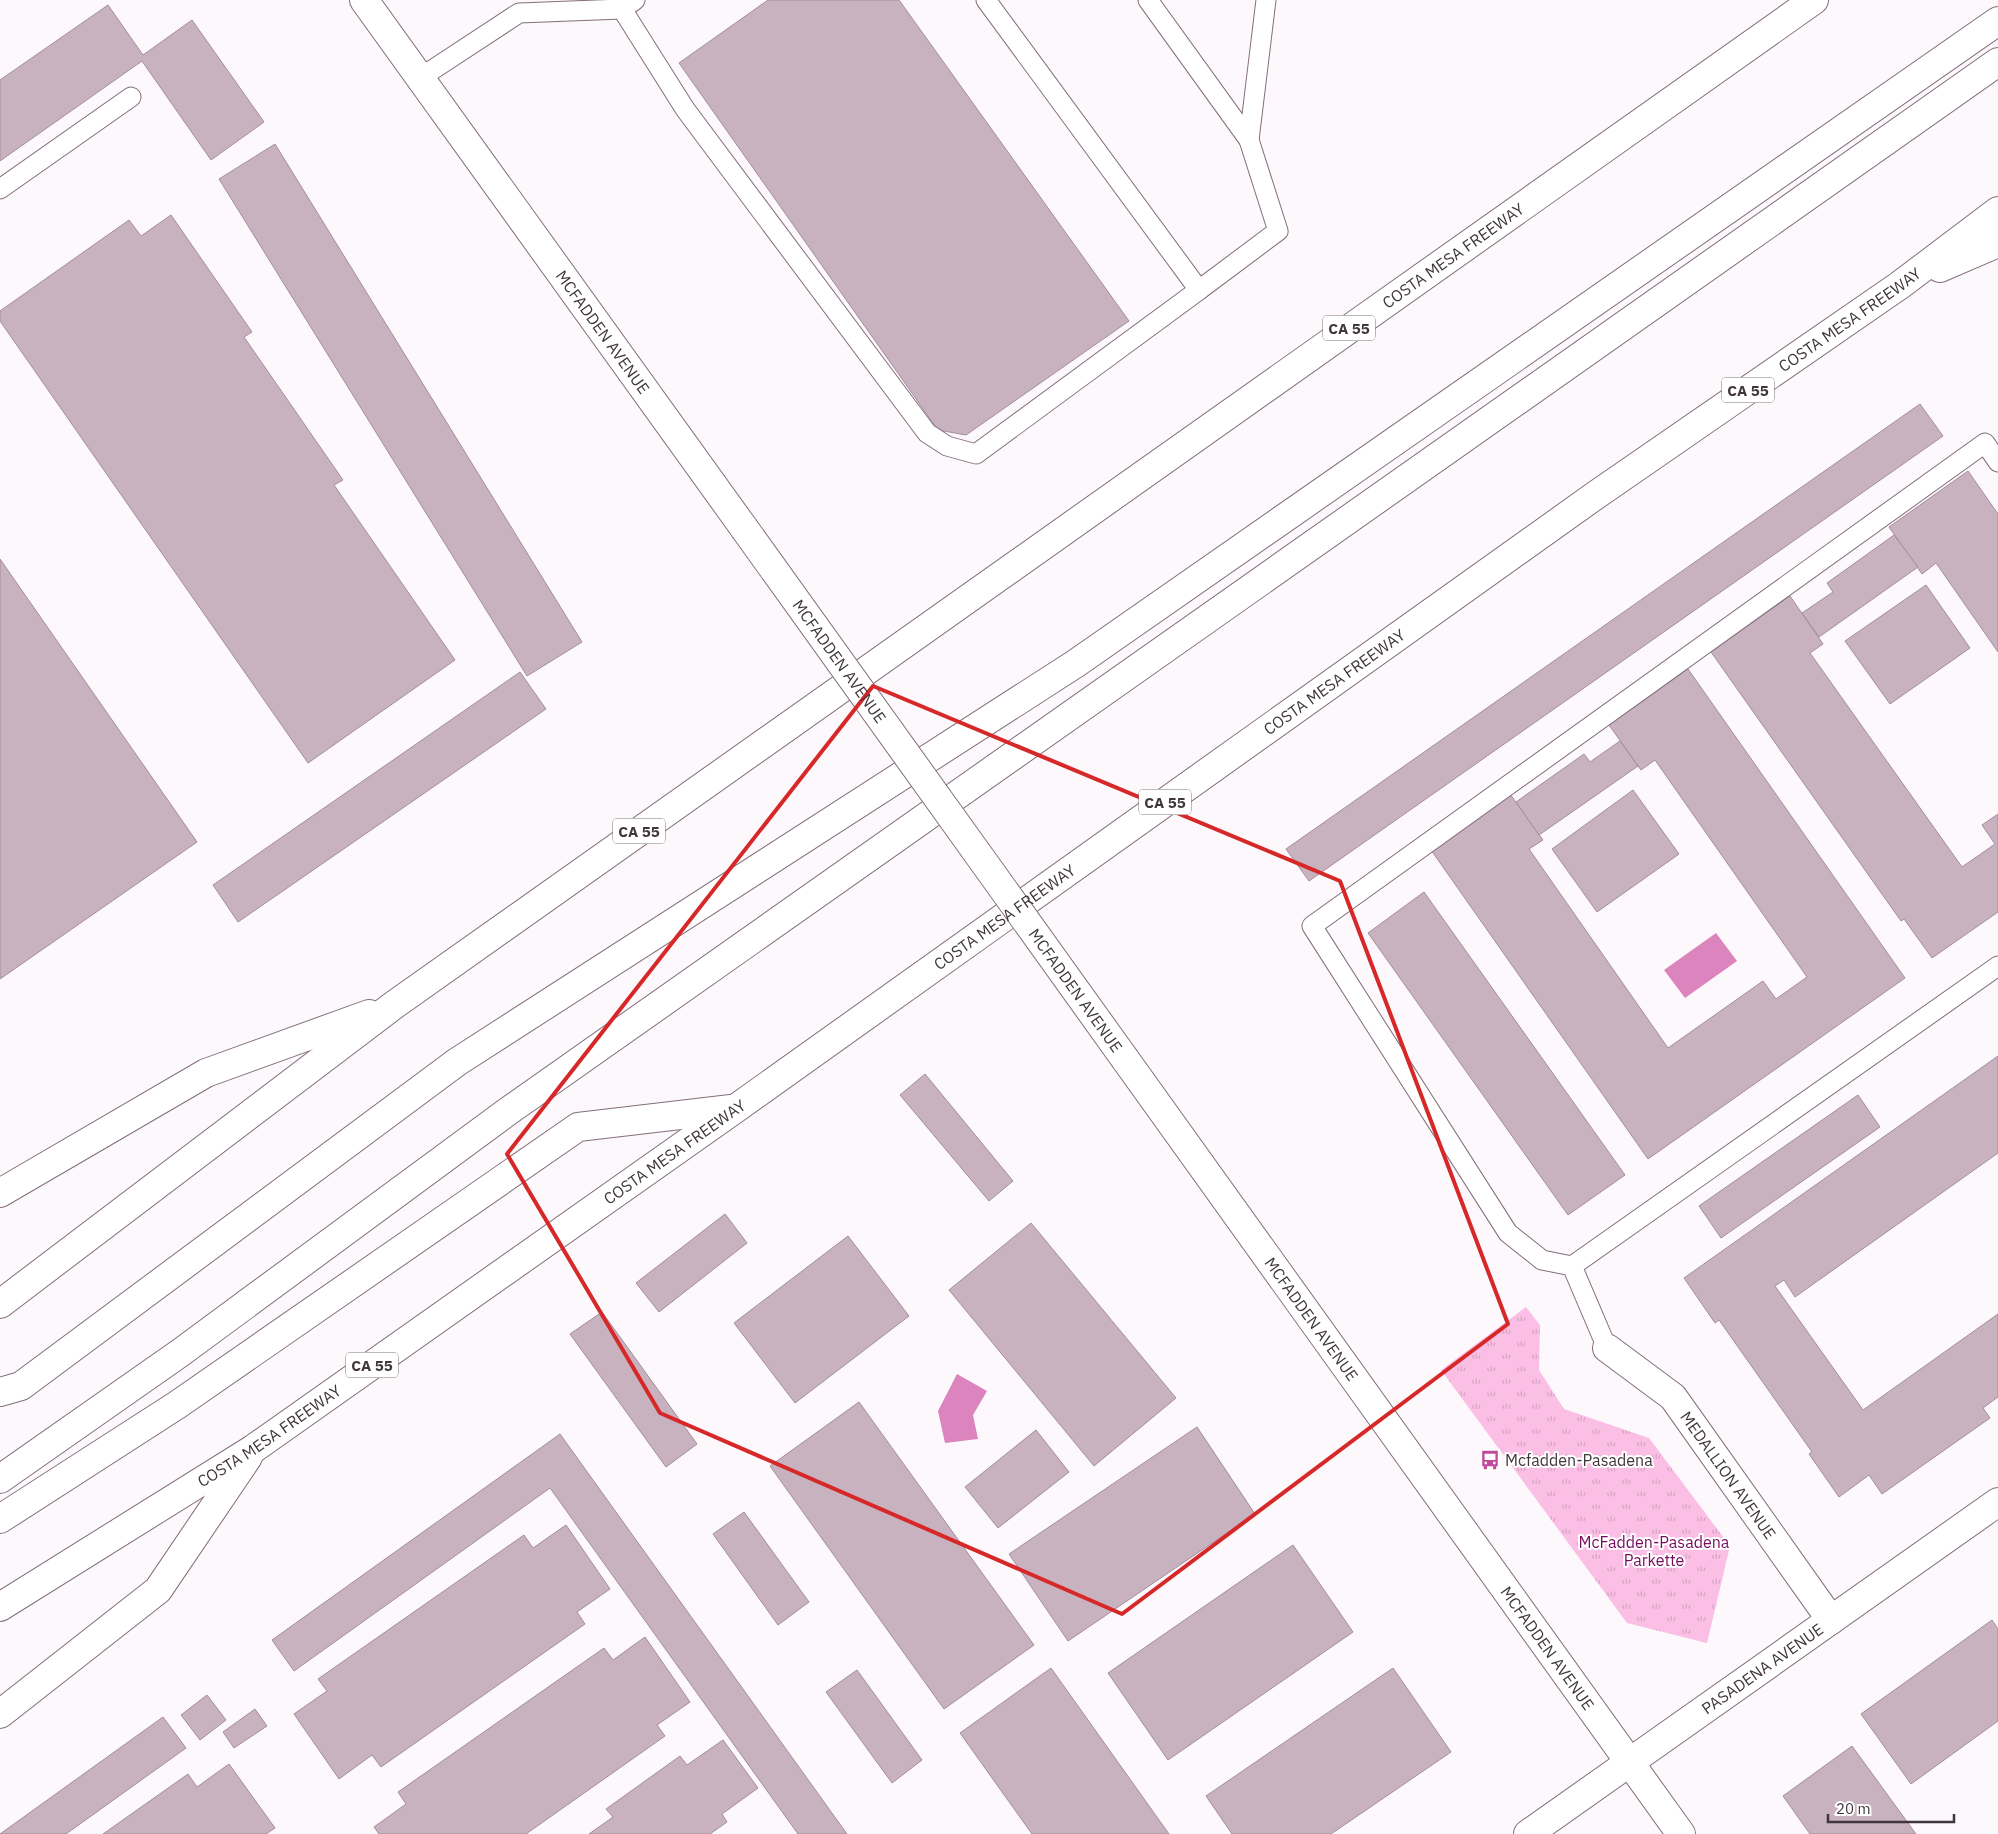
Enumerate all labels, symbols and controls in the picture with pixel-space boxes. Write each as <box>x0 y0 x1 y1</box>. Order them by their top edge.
street label: COSTA MESA FREEWAY <box>1378 198 1528 312</box>
street label: COSTA MESA FREEWAY <box>1775 263 1925 376</box>
street label: MCFADDEN AVENUE <box>552 266 654 398</box>
road number: CA 55 <box>1323 316 1375 340</box>
road number: CA 55 <box>1722 378 1774 402</box>
street label: MCFADDEN AVENUE <box>788 595 891 727</box>
street label: COSTA MESA FREEWAY <box>1260 624 1409 739</box>
road number: CA 55 <box>1139 790 1191 814</box>
road number: CA 55 <box>613 818 665 844</box>
street label: COSTA MESA FREEWAY <box>930 859 1079 974</box>
street label: MCFADDEN AVENUE <box>1025 925 1127 1056</box>
street label: COSTA MESA FREEWAY <box>600 1095 750 1209</box>
street label: MCFADDEN AVENUE <box>1260 1253 1363 1385</box>
road number: CA 55 <box>346 1352 398 1378</box>
street label: COSTA MESA FREEWAY <box>194 1380 345 1491</box>
street label: MEDALLION AVENUE <box>1676 1407 1781 1543</box>
bus stop icon: Mcfadden-Pasadena <box>1479 1449 1501 1471</box>
place label: Mcfadden-Pasadena <box>1505 1450 1653 1470</box>
park label: McFadden-Pasadena Parkette <box>1579 1532 1730 1570</box>
street label: MCFADDEN AVENUE <box>1496 1582 1599 1714</box>
street label: PASADENA AVENUE <box>1698 1619 1827 1718</box>
scale bar <box>1828 1792 1954 1824</box>
text: 20 m <box>1836 1799 1871 1818</box>

